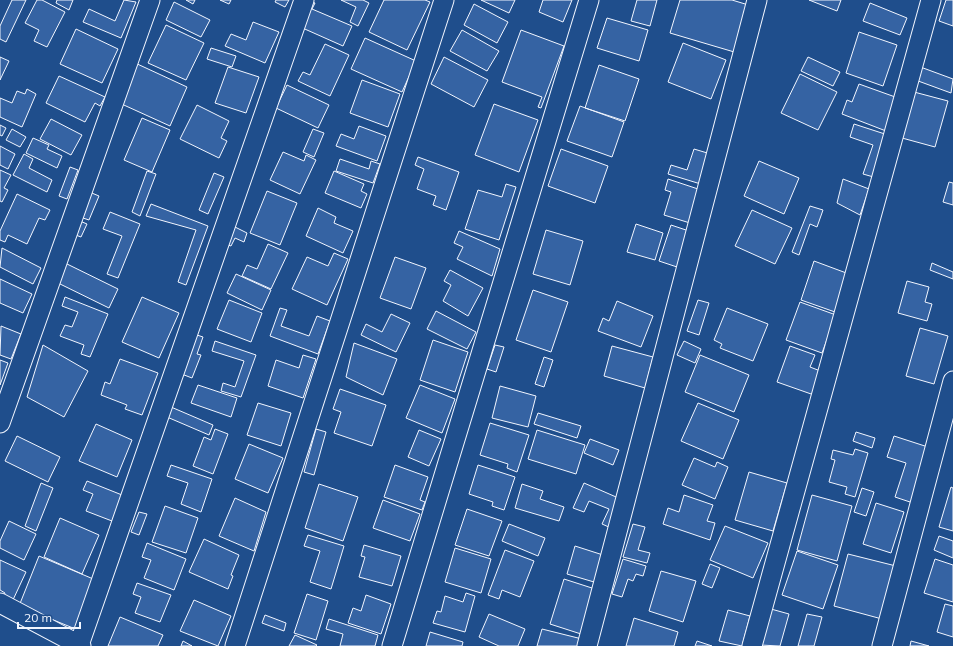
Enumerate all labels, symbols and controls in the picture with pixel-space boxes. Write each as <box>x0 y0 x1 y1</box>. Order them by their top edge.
scale bar <box>18 604 80 630</box>
text: 20 m <box>24 610 52 625</box>

